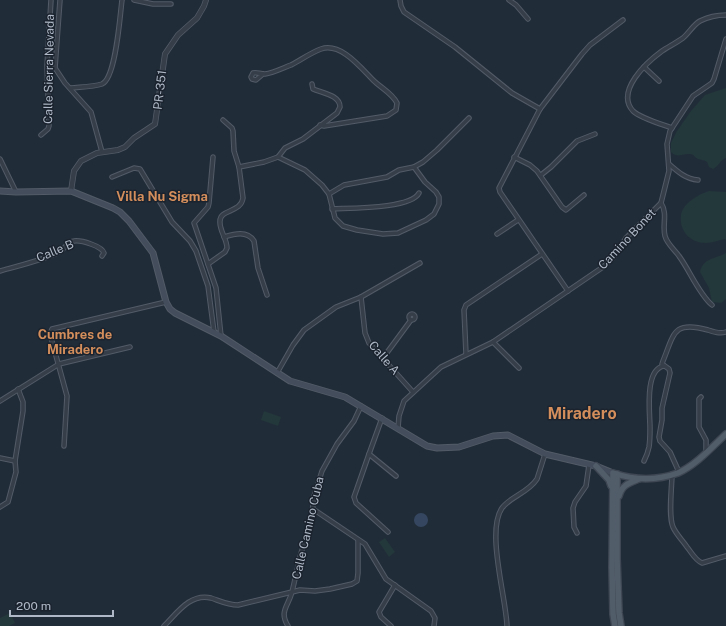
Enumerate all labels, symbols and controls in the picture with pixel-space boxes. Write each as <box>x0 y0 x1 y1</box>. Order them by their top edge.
street label: Calle Sierra Nevada <box>41 14 57 124</box>
street label: PR-351 <box>151 69 169 111</box>
district label: Villa Nu Sigma <box>116 189 208 204</box>
street label: Camino Bonet <box>595 206 659 272</box>
street label: Calle B <box>34 237 76 265</box>
district label: Cumbres de Miradero <box>38 327 112 357</box>
street label: Calle A <box>366 338 403 378</box>
district label: Miradero <box>547 404 617 423</box>
street label: Calle Camino Cuba <box>289 475 327 581</box>
scale bar <box>10 592 113 618</box>
text: 200 m <box>16 599 51 613</box>

